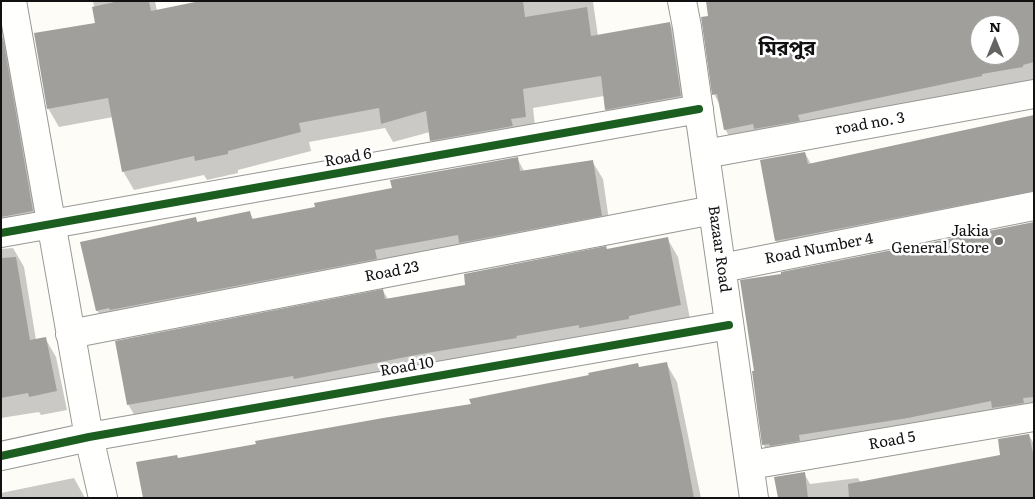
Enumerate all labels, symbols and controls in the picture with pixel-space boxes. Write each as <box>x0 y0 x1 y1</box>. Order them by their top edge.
north arrow <box>970 15 1020 65</box>
text: N <box>989 16 1001 36</box>
district label: মিরপুর <box>759 37 815 61</box>
street label: road no. 3 <box>834 109 906 139</box>
street label: Road 6 <box>323 145 373 171</box>
street label: Bazaar Road <box>704 204 734 294</box>
place label: Jakia General Store <box>891 223 989 258</box>
street label: Road Number 4 <box>763 230 875 268</box>
marker: Jakia General Store <box>993 235 1005 247</box>
street label: Road 23 <box>363 258 421 286</box>
street label: Road 10 <box>379 353 435 381</box>
street label: Road 5 <box>867 428 917 454</box>

